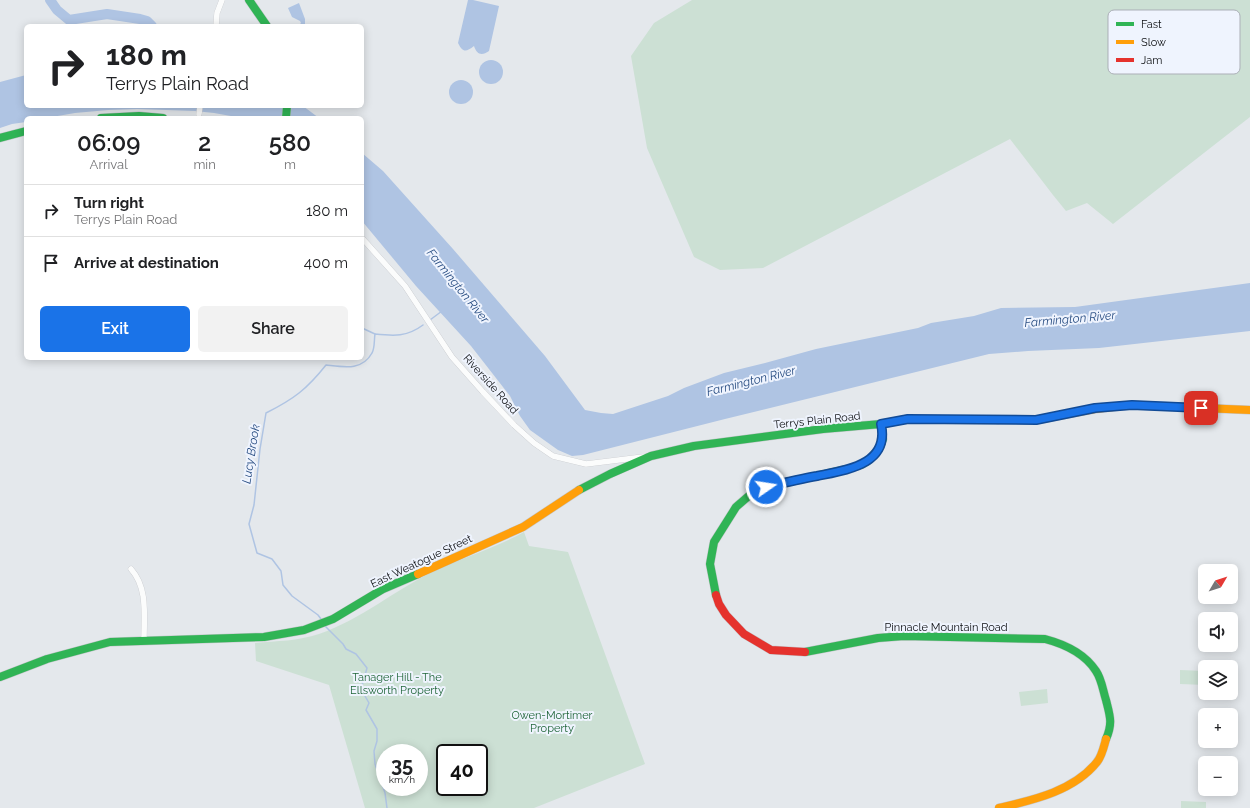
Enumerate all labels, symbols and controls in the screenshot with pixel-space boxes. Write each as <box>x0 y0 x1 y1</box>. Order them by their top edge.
legend <box>1108 10 1240 74</box>
text: Fast <box>1141 18 1162 31</box>
text: Slow <box>1141 36 1166 49</box>
text: 180 m <box>106 39 187 72</box>
icon: right <box>40 40 92 92</box>
text: Jam <box>1141 54 1162 67</box>
text: Terrys Plain Road <box>106 73 249 94</box>
text: 06:09 <box>77 128 140 157</box>
text: 2 <box>198 128 211 157</box>
text: 580 <box>269 128 311 157</box>
text: Arrival <box>90 157 128 172</box>
text: min <box>193 157 216 172</box>
text: m <box>284 157 296 172</box>
text: Turn right <box>74 194 144 212</box>
icon: right <box>40 200 62 222</box>
text: 180 m <box>306 202 348 220</box>
text: Terrys Plain Road <box>74 212 177 227</box>
water label: Farmington River <box>424 246 493 327</box>
icon: arrive <box>40 252 62 274</box>
text: Arrive at destination <box>74 254 219 272</box>
text: 400 m <box>304 254 348 272</box>
button: Exit <box>40 306 190 352</box>
button: Share <box>198 306 348 352</box>
water label: Farmington River <box>1024 308 1117 330</box>
street label: Riverside Road <box>460 352 521 417</box>
water label: Farmington River <box>705 363 798 399</box>
pin <box>1184 391 1218 425</box>
icon: arrive <box>1190 397 1212 419</box>
street label: Terrys Plain Road <box>773 409 861 432</box>
water label: Lucy Brook <box>239 423 263 485</box>
position arrow <box>745 466 787 508</box>
street label: East Weatogue Street <box>368 532 474 591</box>
north arrow <box>1198 564 1238 604</box>
map controls <box>1198 564 1238 796</box>
button: sound <box>1198 612 1238 652</box>
street label: Pinnacle Mountain Road <box>884 621 1008 634</box>
button: layers <box>1198 660 1238 700</box>
park label: Tanager Hill - The Ellsworth Property <box>350 671 444 697</box>
button: + <box>1198 708 1238 748</box>
park label: Owen-Mortimer Property <box>512 709 593 735</box>
speed limit sign: 40 <box>436 744 488 796</box>
text: 35 <box>391 753 413 777</box>
button: − <box>1198 756 1238 796</box>
text: km/h <box>389 774 415 785</box>

